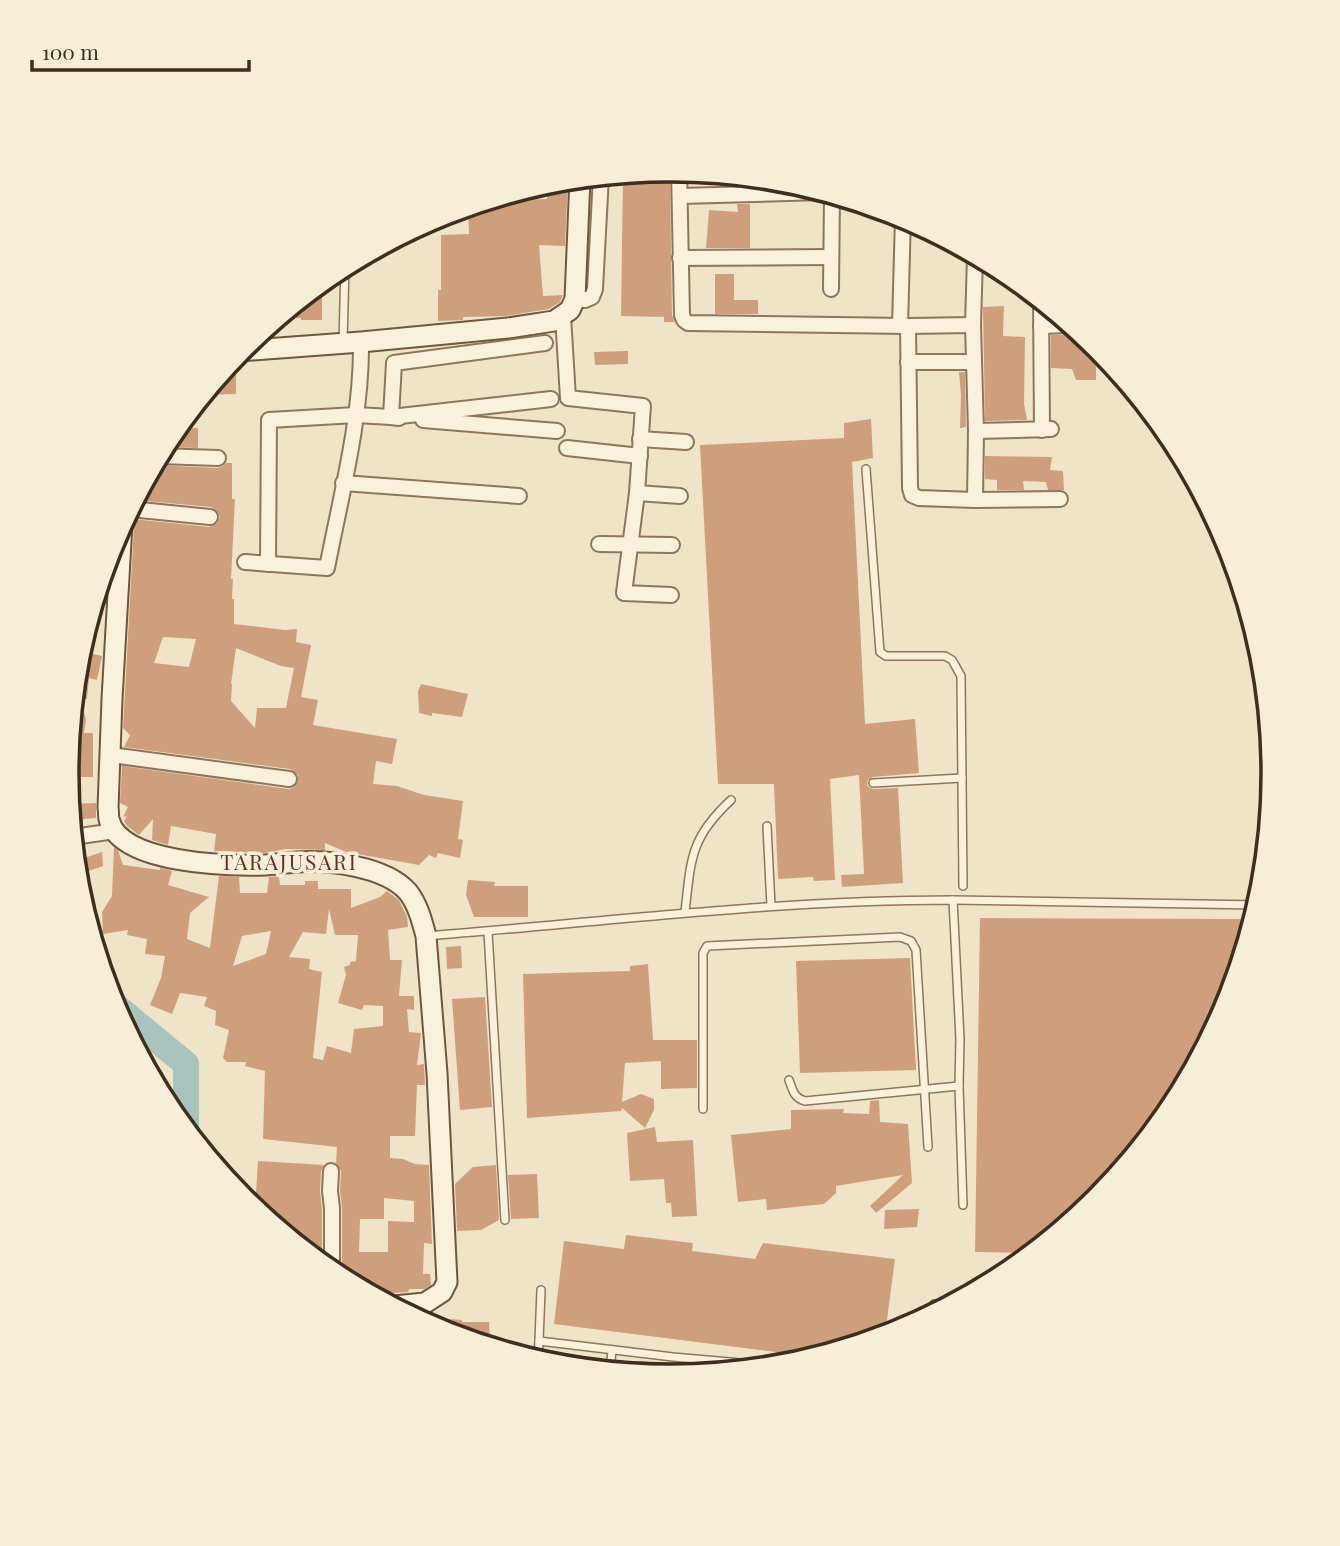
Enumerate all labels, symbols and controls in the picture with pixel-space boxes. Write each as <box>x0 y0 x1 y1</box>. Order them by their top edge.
scale bar <box>32 28 248 72</box>
text: 100 m <box>42 37 99 65</box>
district label: TARAJUSARI <box>220 847 358 875</box>

